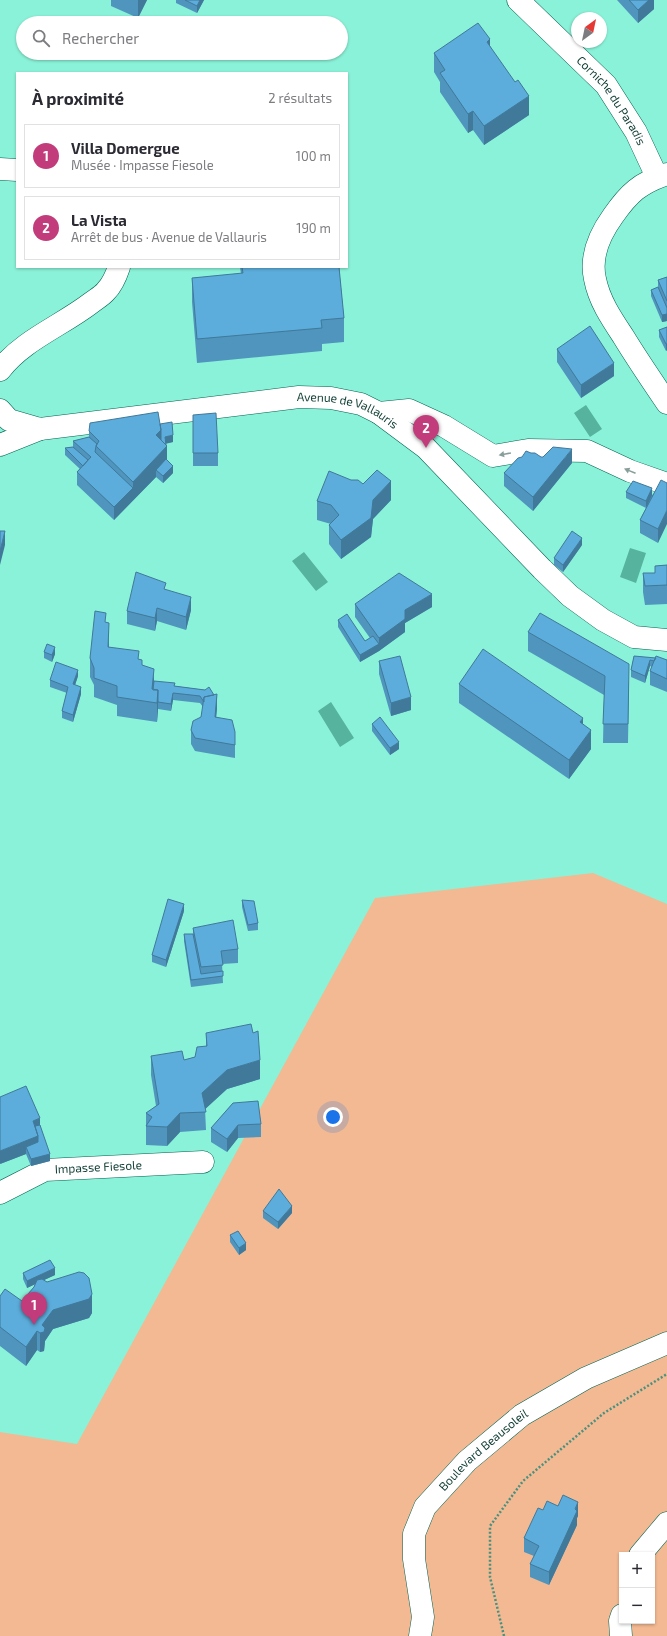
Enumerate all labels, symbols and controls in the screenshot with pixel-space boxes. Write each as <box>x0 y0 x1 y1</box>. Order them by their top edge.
north arrow <box>571 12 607 48</box>
search box <box>16 16 348 60</box>
icon: search <box>30 27 52 49</box>
text: Rechercher <box>62 29 139 47</box>
street label: Corniche du Paradis <box>574 53 649 147</box>
text: À proximité <box>32 88 124 108</box>
text: 2 résultats <box>268 90 332 106</box>
text: Villa Domergue <box>71 139 180 157</box>
text: 1 <box>43 148 49 164</box>
text: 100 m <box>296 148 331 164</box>
text: Musée · Impasse Fiesole <box>71 157 214 173</box>
text: La Vista <box>71 211 127 229</box>
text: 2 <box>42 220 50 236</box>
text: 190 m <box>296 220 331 236</box>
text: Arrêt de bus · Avenue de Vallauris <box>71 229 267 245</box>
street label: Avenue de Vallauris <box>297 389 401 431</box>
pin: 2 <box>413 415 439 448</box>
one-way arrow <box>499 451 511 457</box>
one-way arrow <box>624 467 636 473</box>
your location <box>323 1107 343 1127</box>
street label: Impasse Fiesole <box>54 1157 142 1176</box>
pin: 1 <box>21 1292 47 1325</box>
street label: Boulevard Beausoleil <box>435 1405 530 1493</box>
map controls <box>619 1552 655 1624</box>
button: + <box>619 1552 655 1588</box>
button: − <box>619 1588 655 1624</box>

